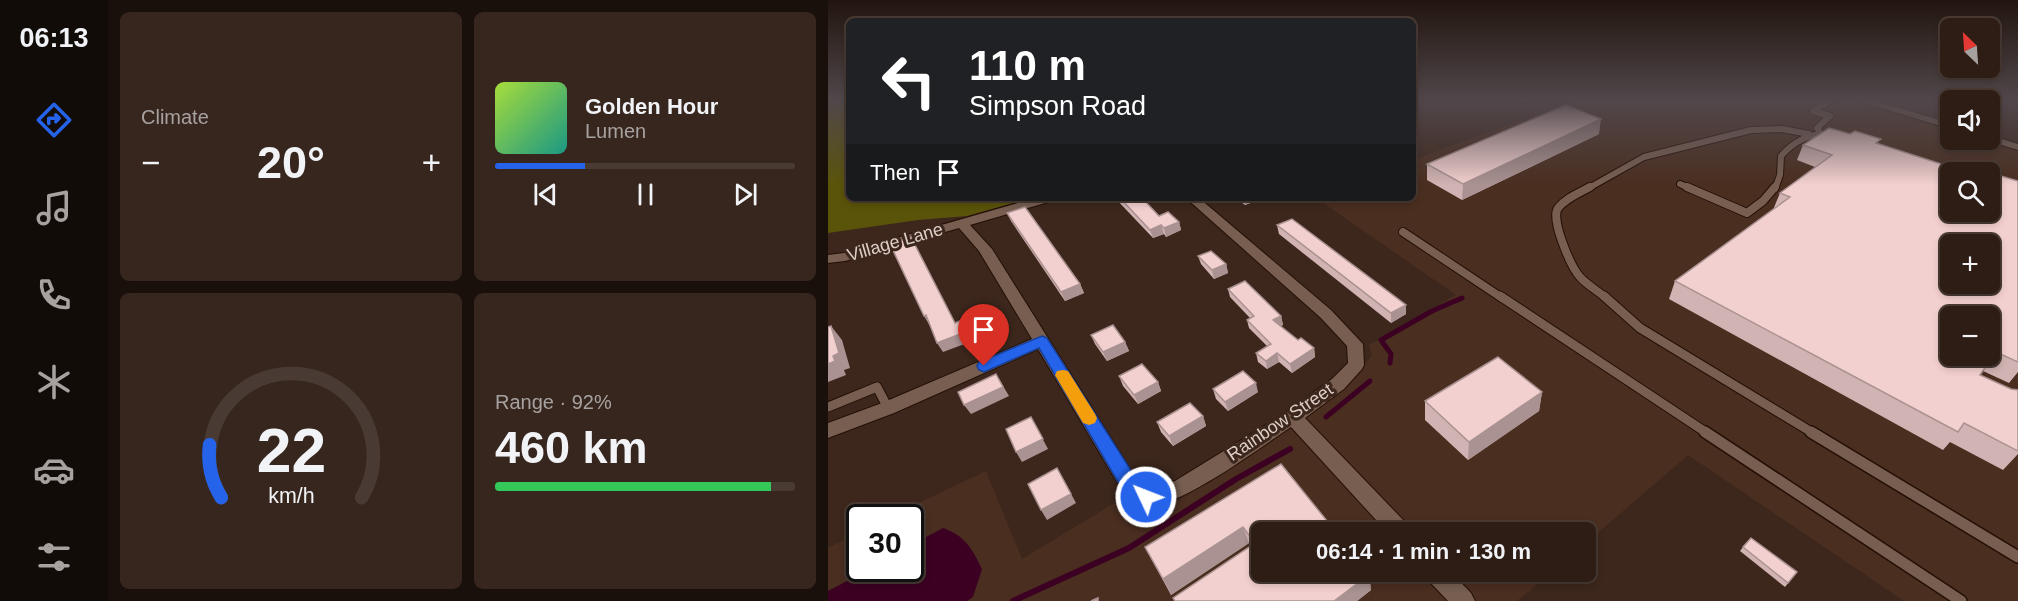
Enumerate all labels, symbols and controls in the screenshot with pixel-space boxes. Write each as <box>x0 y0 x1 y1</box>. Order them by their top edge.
north arrow <box>1940 18 2000 78</box>
map controls <box>1940 18 2000 366</box>
text: 06:13 <box>19 23 89 53</box>
icon: left <box>870 42 948 120</box>
text: 110 m <box>969 42 1086 89</box>
button: sound <box>1940 90 2000 150</box>
text: Simpson Road <box>969 91 1146 121</box>
text: Golden Hour <box>585 94 718 119</box>
icon: directions <box>33 99 75 141</box>
text: Climate <box>141 106 209 128</box>
text: Lumen <box>585 120 646 142</box>
text: 20° <box>257 137 325 188</box>
text: − <box>141 144 160 181</box>
text: + <box>422 144 441 181</box>
icon: arrive <box>932 156 965 189</box>
text: Then <box>870 160 920 185</box>
button: search <box>1940 162 2000 222</box>
icon: previous <box>529 178 562 211</box>
icon: pause <box>629 178 662 211</box>
icon: next <box>729 178 762 211</box>
icon: music <box>33 187 75 229</box>
street label: Village Lane <box>845 219 945 265</box>
button: + <box>1940 234 2000 294</box>
icon: phone <box>33 274 75 316</box>
pin <box>958 304 1009 366</box>
button: − <box>1940 306 2000 366</box>
icon: arrive <box>967 313 1000 346</box>
icon: climate <box>33 361 75 403</box>
street label: Rainbow Street <box>1223 379 1337 465</box>
text: Range · 92% <box>495 391 612 413</box>
text: 22 <box>256 416 326 485</box>
text: 460 km <box>495 422 648 473</box>
icon: car <box>33 449 75 491</box>
position arrow <box>1114 465 1178 529</box>
text: km/h <box>268 484 314 508</box>
speed limit sign: 30 <box>846 504 924 582</box>
icon: filters <box>33 536 75 578</box>
text: 06:14 · 1 min · 130 m <box>1316 539 1531 564</box>

